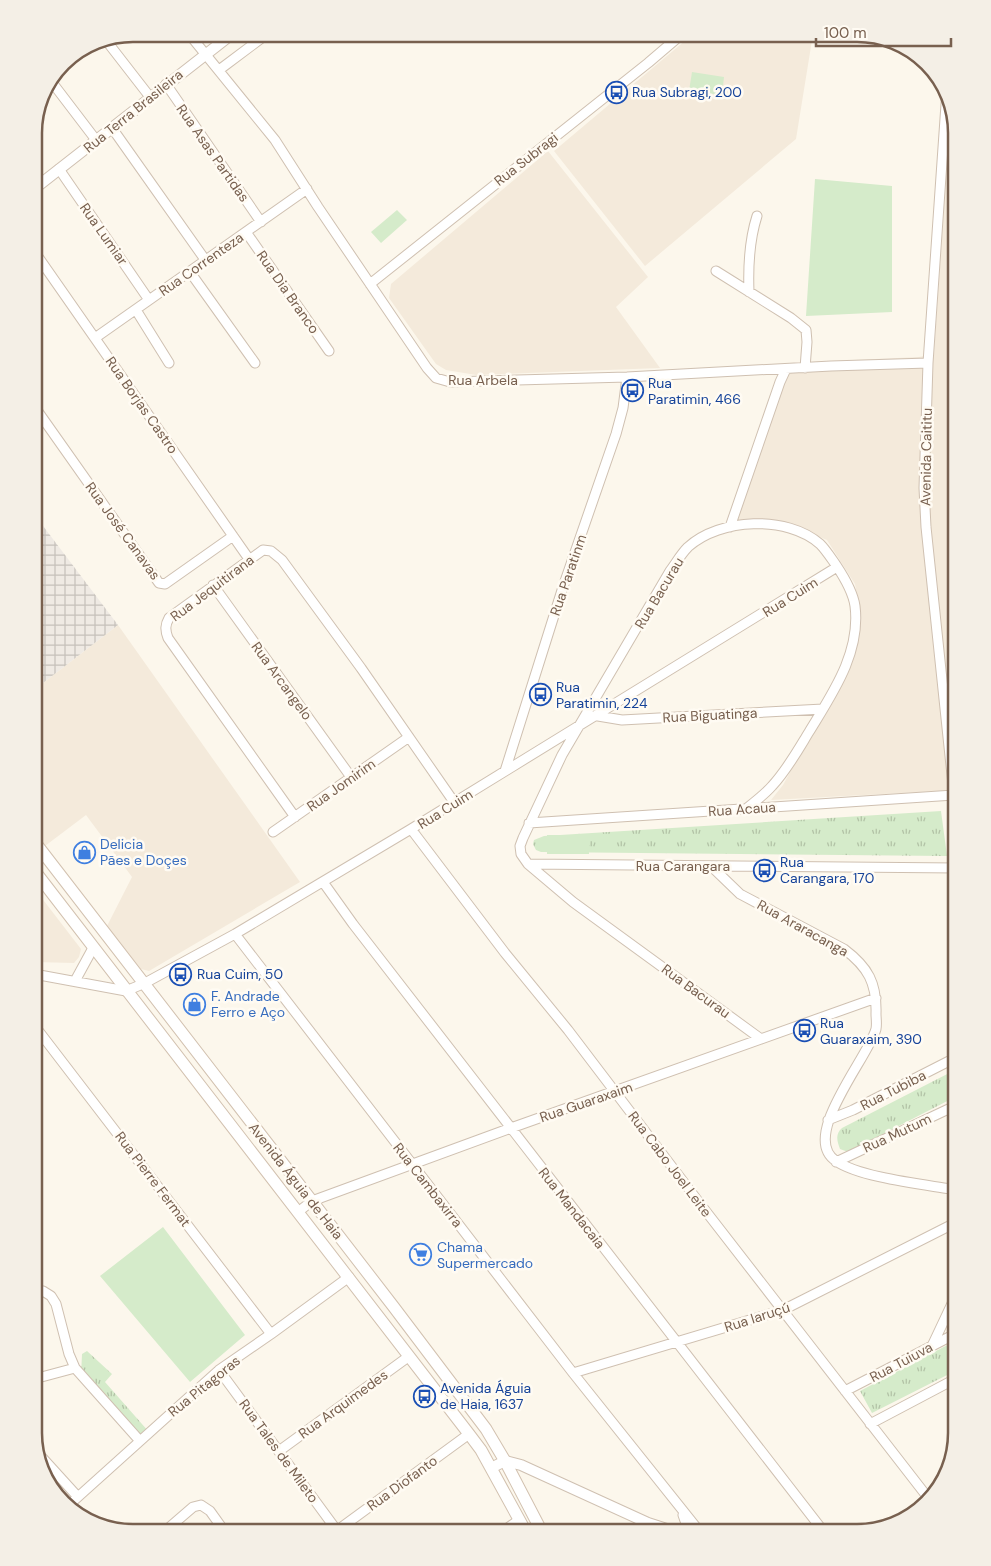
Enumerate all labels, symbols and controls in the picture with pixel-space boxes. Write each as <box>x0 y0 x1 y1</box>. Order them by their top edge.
scale bar <box>816 15 951 47</box>
text: 100 m <box>824 23 867 43</box>
street label: Rua Terra Brasileira <box>80 65 186 157</box>
bus stop icon: Rua Subragi, 200 <box>604 80 628 104</box>
place label: Rua Subragi, 200 <box>632 83 742 101</box>
street label: Rua Asas Partidas <box>173 101 253 205</box>
street label: Rua Subragi <box>490 128 562 190</box>
street label: Rua Lumiar <box>76 199 132 269</box>
street label: Rua Correnteza <box>155 228 247 300</box>
street label: Rua Dia Branco <box>253 247 323 337</box>
street label: Rua Borjas Castro <box>102 353 182 457</box>
street label: Rua Arbela <box>448 371 518 389</box>
place label: Rua Paratimin, 466 <box>648 374 741 408</box>
bus stop icon: Rua Paratimin, 466 <box>620 379 644 403</box>
street label: Avenida Caititu <box>916 408 936 506</box>
street label: Rua José Canavas <box>82 479 164 583</box>
street label: Rua Paratinm <box>546 532 590 618</box>
street label: Rua Jequitirana <box>167 551 257 625</box>
street label: Rua Bacurau <box>631 554 687 632</box>
street label: Rua Cuim <box>759 573 821 621</box>
street label: Rua Arcangelo <box>248 638 316 724</box>
place label: Rua Paratimin, 224 <box>556 678 648 712</box>
bus stop icon: Rua Paratimin, 224 <box>528 683 552 707</box>
street label: Rua Biguatinga <box>662 704 758 726</box>
street label: Rua Jomirim <box>303 755 379 815</box>
street label: Rua Cuim <box>414 785 476 833</box>
street label: Rua Acaua <box>708 798 776 820</box>
place label: Delicia Pães e Doçes <box>100 835 187 869</box>
shop icon: Delicia Pães e Doçes <box>72 840 96 864</box>
place label: Rua Carangara, 170 <box>780 853 874 887</box>
street label: Rua Carangara <box>636 857 730 875</box>
bus stop icon: Rua Carangara, 170 <box>752 858 776 882</box>
street label: Rua Araracanga <box>754 895 852 961</box>
street label: Rua Bacurau <box>658 960 734 1022</box>
bus stop icon: Rua Cuim, 50 <box>169 962 193 986</box>
place label: Rua Cuim, 50 <box>197 965 283 983</box>
place label: F. Andrade Ferro e Aço <box>211 987 285 1021</box>
shop icon: F. Andrade Ferro e Aço <box>183 992 207 1016</box>
place label: Rua Guaraxaim, 390 <box>820 1014 922 1048</box>
bus stop icon: Rua Guaraxaim, 390 <box>792 1019 816 1043</box>
street label: Rua Tubiba <box>857 1066 929 1114</box>
street label: Rua Guaraxaim <box>537 1078 635 1126</box>
street label: Rua Cabo Joel Leite <box>624 1108 716 1221</box>
street label: Rua Mutum <box>860 1109 934 1157</box>
street label: Avenida Águia de Haia <box>245 1119 347 1243</box>
street label: Rua Pierre Fermat <box>111 1128 195 1230</box>
street label: Rua Cambaxirra <box>389 1139 467 1231</box>
street label: Rua Mandacaia <box>535 1164 609 1252</box>
place label: Chama Supermercado <box>437 1238 533 1272</box>
supermarket icon: Chama Supermercado <box>409 1243 433 1267</box>
street label: Rua Iaruçú <box>722 1298 792 1336</box>
street label: Rua Tuiuva <box>866 1338 936 1386</box>
street label: Rua Pitagoras <box>164 1351 244 1421</box>
street label: Rua Arquimedes <box>295 1365 391 1443</box>
place label: Avenida Águia de Haia, 1637 <box>440 1379 531 1413</box>
bus stop icon: Avenida Águia de Haia, 1637 <box>412 1384 436 1408</box>
street label: Rua Tales de Mileto <box>235 1396 323 1506</box>
street label: Rua Diofanto <box>363 1451 441 1515</box>

